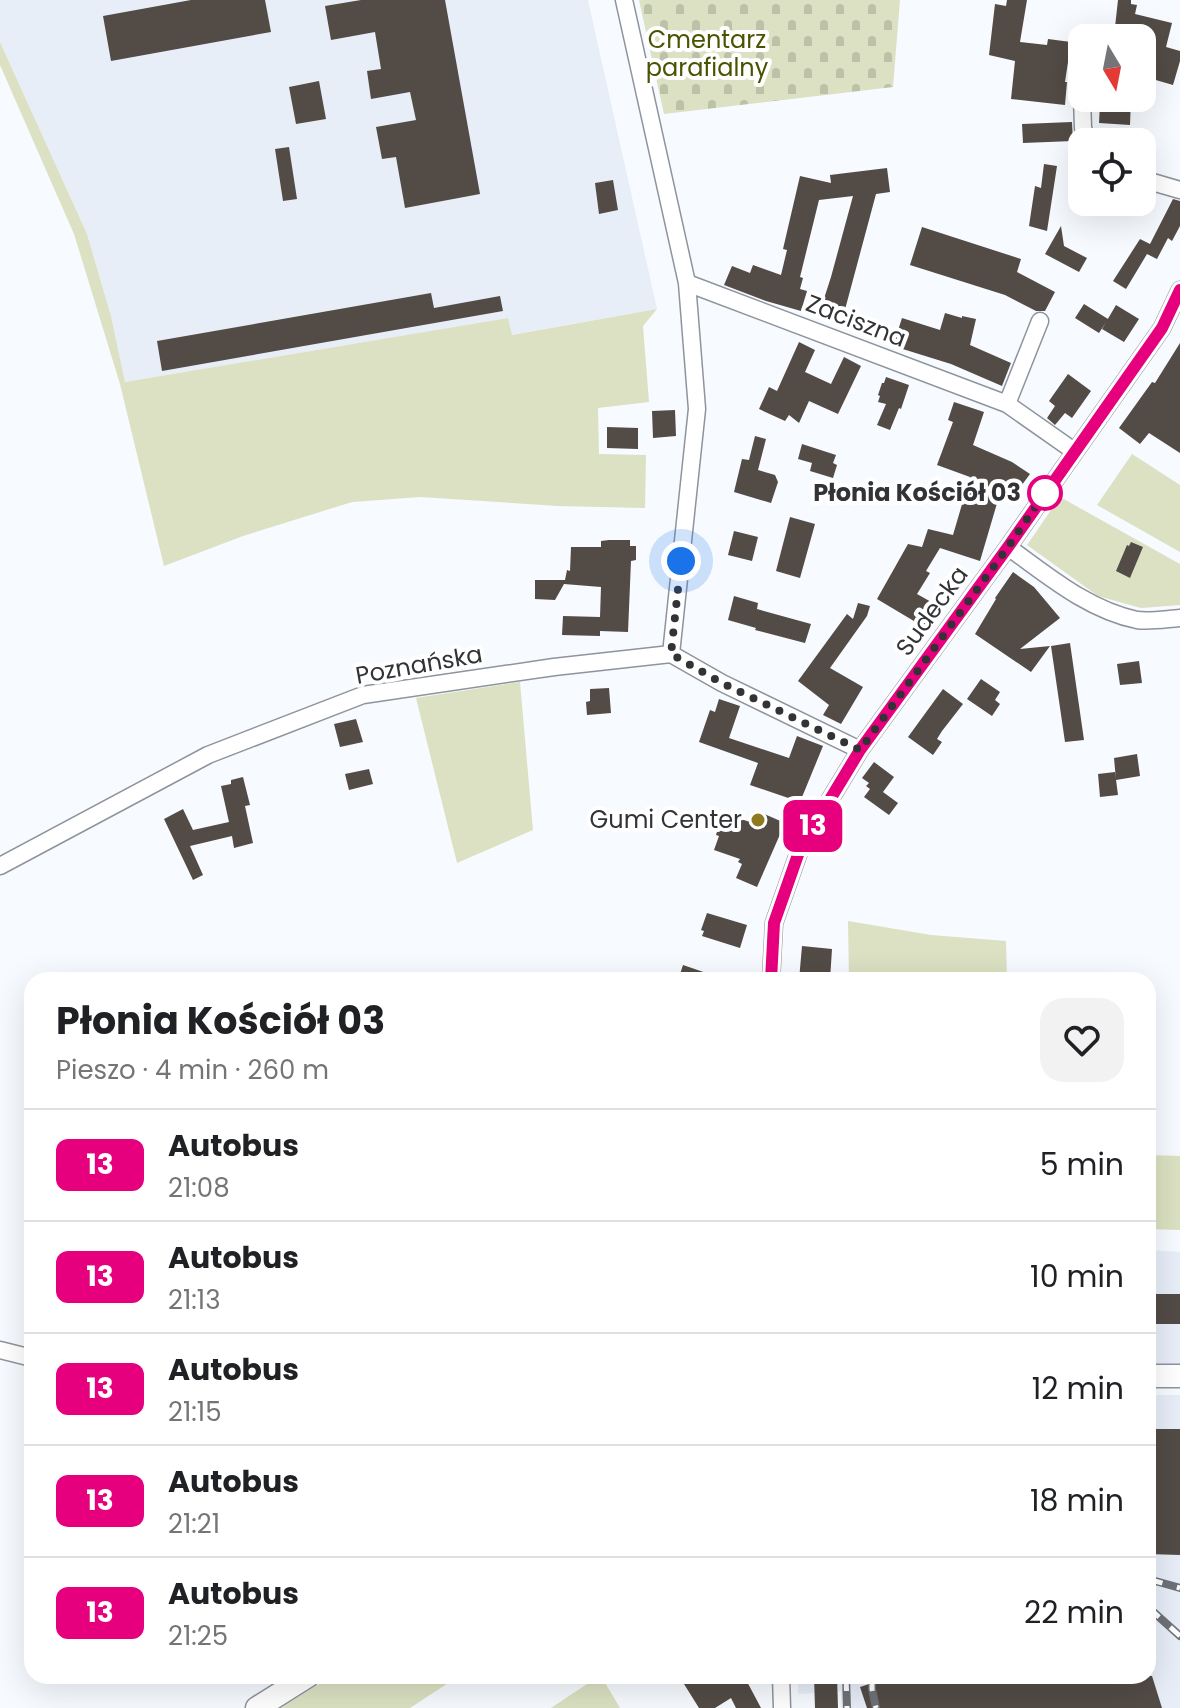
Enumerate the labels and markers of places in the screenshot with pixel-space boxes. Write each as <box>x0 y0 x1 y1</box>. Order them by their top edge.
place label: Płonia Kościół 03 <box>813 476 1021 509</box>
marker: Płonia Kościół 03 <box>1028 476 1062 510</box>
place label: Gumi Center <box>590 803 742 836</box>
marker: Gumi Center <box>749 811 767 829</box>

